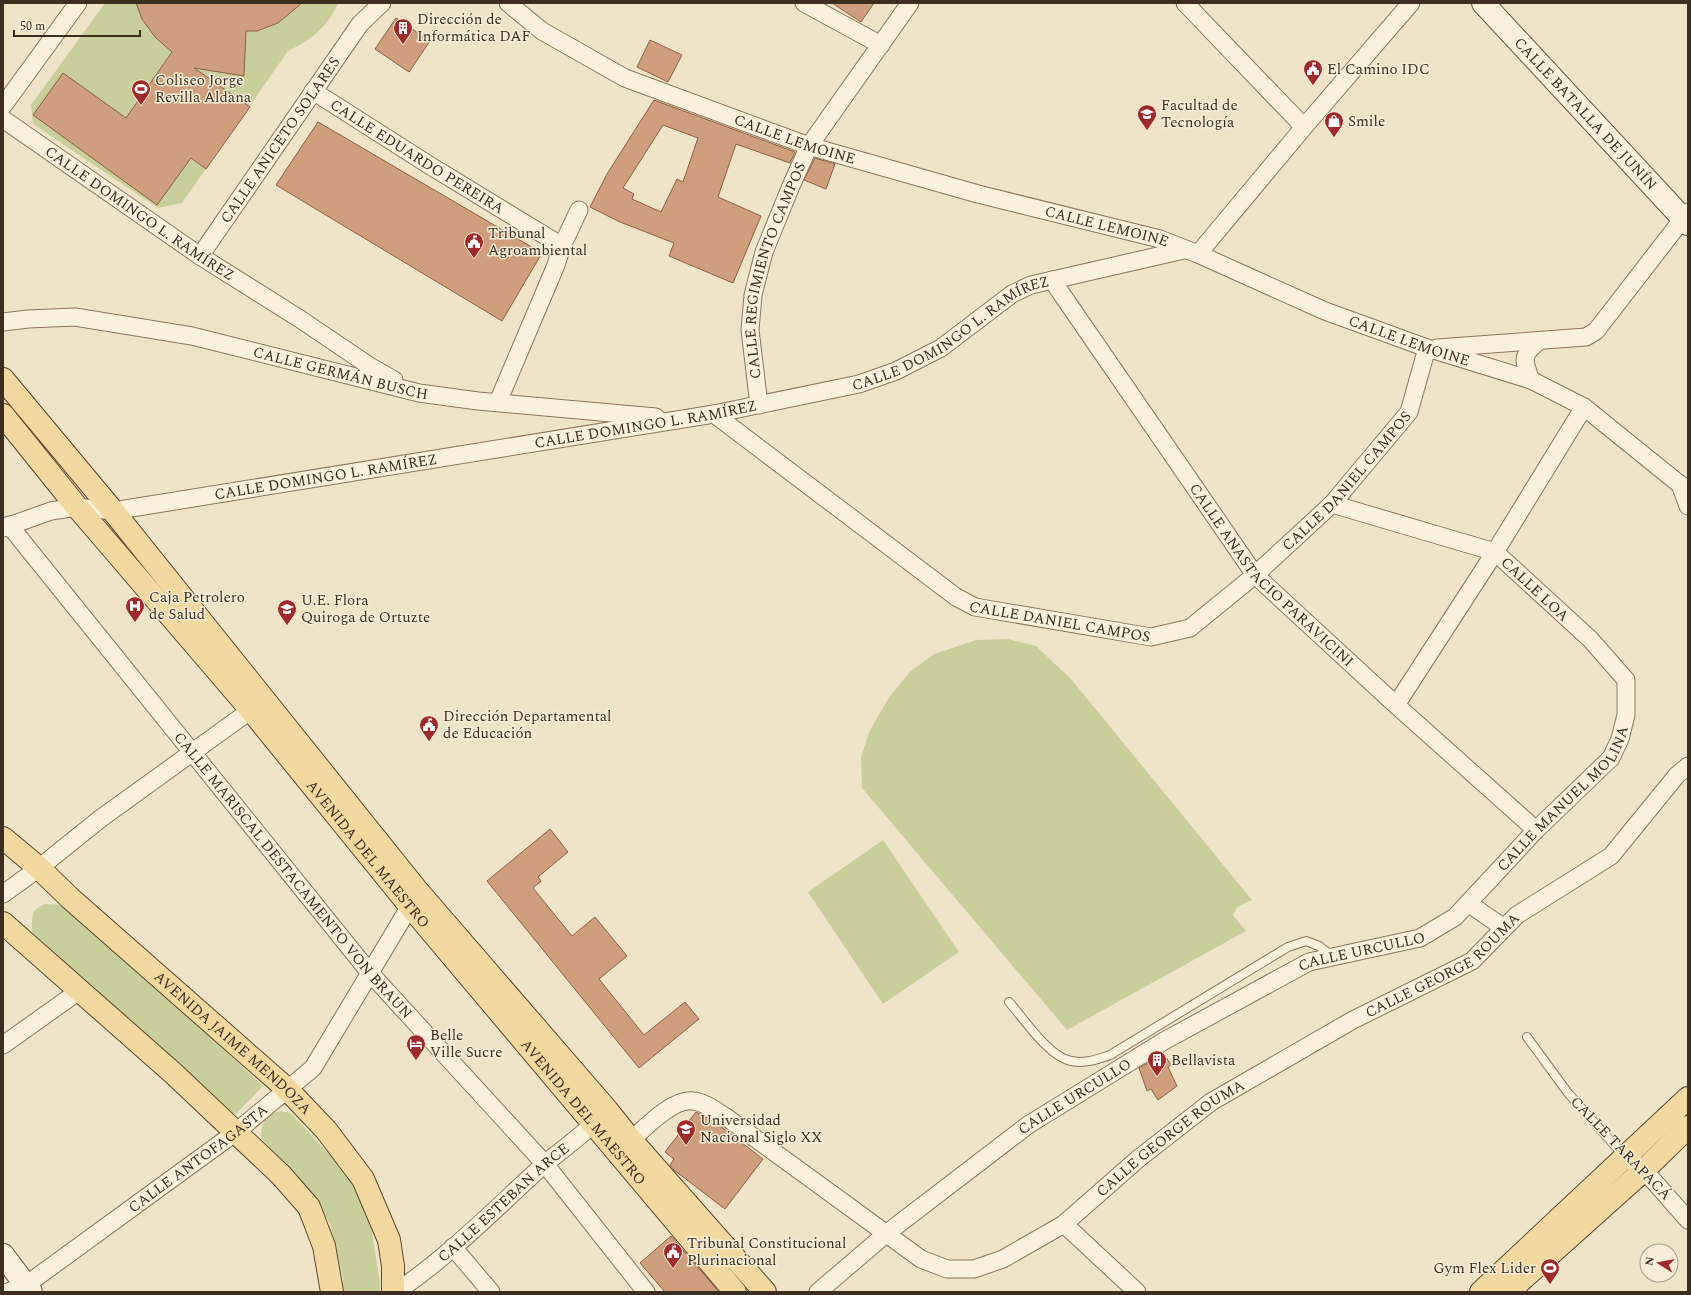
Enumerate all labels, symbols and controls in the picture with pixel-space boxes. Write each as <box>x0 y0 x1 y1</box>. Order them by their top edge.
place label: Dirección de Informática DAF <box>417 8 531 48</box>
scale bar <box>14 12 140 38</box>
text: 50 m <box>20 17 45 36</box>
building icon: Dirección de Informática DAF <box>392 17 414 45</box>
street label: CALLE BATALLA DE JUNÍN <box>1508 32 1662 196</box>
street label: CALLE ANICETO SOLARES <box>215 52 346 228</box>
public building icon: El Camino IDC <box>1302 58 1324 86</box>
place label: El Camino IDC <box>1327 58 1430 81</box>
place label: Coliseo Jorge Revilla Aldana <box>155 69 252 109</box>
sports icon: Coliseo Jorge Revilla Aldana <box>130 78 152 106</box>
street label: CALLE EDUARDO PEREIRA <box>325 94 508 220</box>
place label: Facultad de Tecnología <box>1161 94 1238 134</box>
school or university icon: Facultad de Tecnología <box>1136 103 1158 131</box>
street label: CALLE LEMOINE <box>731 108 858 171</box>
shop icon: Smile <box>1323 110 1345 138</box>
place label: Smile <box>1348 110 1385 133</box>
street label: CALLE DOMINGO L. RAMÍREZ <box>40 140 239 287</box>
street label: CALLE REGIMIENTO CAMPOS <box>739 158 812 380</box>
street label: CALLE LEMOINE <box>1042 200 1172 253</box>
place label: Tribunal Agroambiental <box>488 222 587 262</box>
public building icon: Tribunal Agroambiental <box>463 231 485 259</box>
street label: CALLE DOMINGO L. RAMÍREZ <box>850 270 1052 397</box>
street label: CALLE LEMOINE <box>1345 309 1473 372</box>
street label: CALLE GERMÁN BUSCH <box>251 341 429 406</box>
street label: CALLE DOMINGO L. RAMÍREZ <box>533 394 759 455</box>
street label: CALLE DANIEL CAMPOS <box>1277 406 1417 557</box>
street label: CALLE DOMINGO L. RAMÍREZ <box>213 448 439 506</box>
street label: CALLE ANASTACIO PARAVICINI <box>1183 479 1359 673</box>
street label: CALLE LOA <box>1495 551 1574 627</box>
place label: Caja Petrolero de Salud <box>149 586 245 626</box>
place label: U.E. Flora Quiroga de Ortuzte <box>301 589 430 629</box>
hospital icon: Caja Petrolero de Salud <box>124 595 146 623</box>
street label: CALLE DANIEL CAMPOS <box>965 595 1152 649</box>
school or university icon: U.E. Flora Quiroga de Ortuzte <box>276 598 298 626</box>
place label: Dirección Departamental de Educación <box>443 705 611 745</box>
public building icon: Dirección Departamental de Educación <box>418 714 440 742</box>
street label: CALLE MANUEL MOLINA <box>1492 724 1635 877</box>
street label: CALLE MARISCAL DESTACAMENTO VON BRAUN <box>168 727 418 1024</box>
street label: AVENIDA DEL MAESTRO <box>300 775 435 933</box>
street label: CALLE GEORGE ROUMA <box>1361 908 1525 1024</box>
street label: CALLE URCULLO <box>1294 926 1427 978</box>
street label: AVENIDA JAIME MENDOZA <box>148 966 317 1120</box>
place label: Belle Ville Sucre <box>430 1024 502 1064</box>
hotel icon: Belle Ville Sucre <box>405 1033 427 1061</box>
street label: AVENIDA DEL MAESTRO <box>515 1034 651 1190</box>
building icon: Bellavista <box>1146 1049 1168 1077</box>
place label: Bellavista <box>1171 1049 1236 1072</box>
street label: CALLE URCULLO <box>1013 1053 1136 1141</box>
street label: CALLE GEORGE ROUMA <box>1091 1074 1249 1203</box>
street label: CALLE TARAPACÁ <box>1565 1091 1677 1206</box>
street label: CALLE ANTOFAGASTA <box>124 1099 273 1219</box>
place label: Universidad Nacional Siglo XX <box>700 1109 822 1149</box>
school or university icon: Universidad Nacional Siglo XX <box>675 1118 697 1146</box>
street label: CALLE ESTEBAN ARCE <box>433 1137 575 1268</box>
place label: Tribunal Constitucional Plurinacional <box>687 1232 846 1272</box>
public building icon: Tribunal Constitucional Plurinacional <box>662 1241 684 1269</box>
north arrow <box>1639 1243 1679 1283</box>
text: N <box>1640 1255 1659 1267</box>
place label: Gym Flex Lider <box>1433 1257 1536 1280</box>
sports icon: Gym Flex Lider <box>1539 1257 1561 1285</box>

